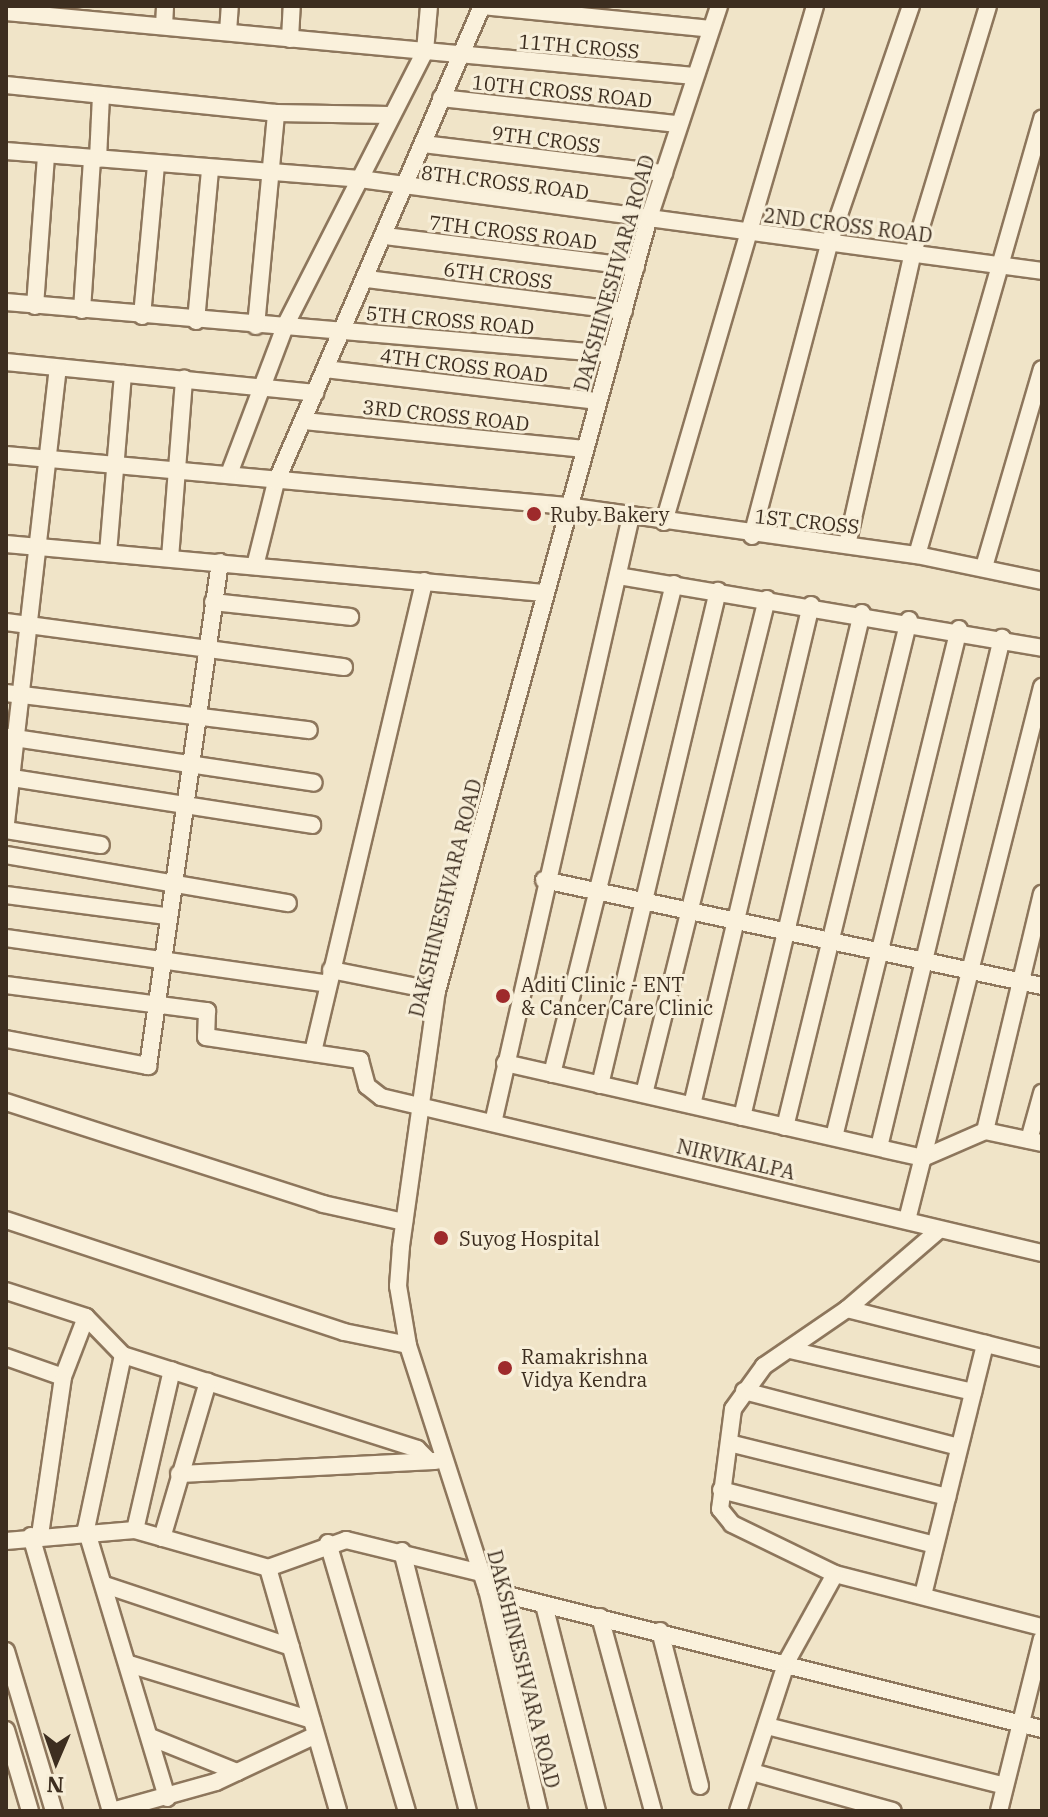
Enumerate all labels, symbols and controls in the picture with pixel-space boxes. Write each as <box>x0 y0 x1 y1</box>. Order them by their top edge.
street label: 11TH CROSS <box>517 29 641 63</box>
street label: 10TH CROSS ROAD <box>471 70 653 112</box>
street label: 9TH CROSS <box>490 120 602 158</box>
street label: DAKSHINESHVARA ROAD <box>569 152 659 394</box>
street label: 8TH CROSS ROAD <box>420 160 590 204</box>
street label: 2ND CROSS ROAD <box>762 203 934 247</box>
street label: 7TH CROSS ROAD <box>428 210 598 254</box>
street label: 6TH CROSS <box>442 256 554 294</box>
street label: 5TH CROSS ROAD <box>365 301 535 339</box>
street label: 4TH CROSS ROAD <box>379 343 549 387</box>
street label: 3RD CROSS ROAD <box>361 394 531 436</box>
place label: Ruby Bakery <box>550 502 669 526</box>
street label: 1ST CROSS <box>753 504 861 538</box>
marker: Ruby Bakery <box>525 505 543 523</box>
street label: DAKSHINESHVARA ROAD <box>404 776 486 1020</box>
place label: Aditi Clinic - ENT & Cancer Care Clinic <box>521 972 713 1019</box>
marker: Aditi Clinic - ENT & Cancer Care Clinic <box>492 985 514 1007</box>
street label: NIRVIKALPA <box>675 1134 797 1184</box>
place label: Suyog Hospital <box>459 1226 600 1250</box>
marker: Suyog Hospital <box>430 1227 452 1249</box>
place label: Ramakrishna Vidya Kendra <box>521 1344 648 1391</box>
marker: Ramakrishna Vidya Kendra <box>496 1359 514 1377</box>
street label: DAKSHINESHVARA ROAD <box>483 1547 565 1791</box>
north arrow <box>16 1721 96 1801</box>
text: N <box>46 1771 64 1800</box>

